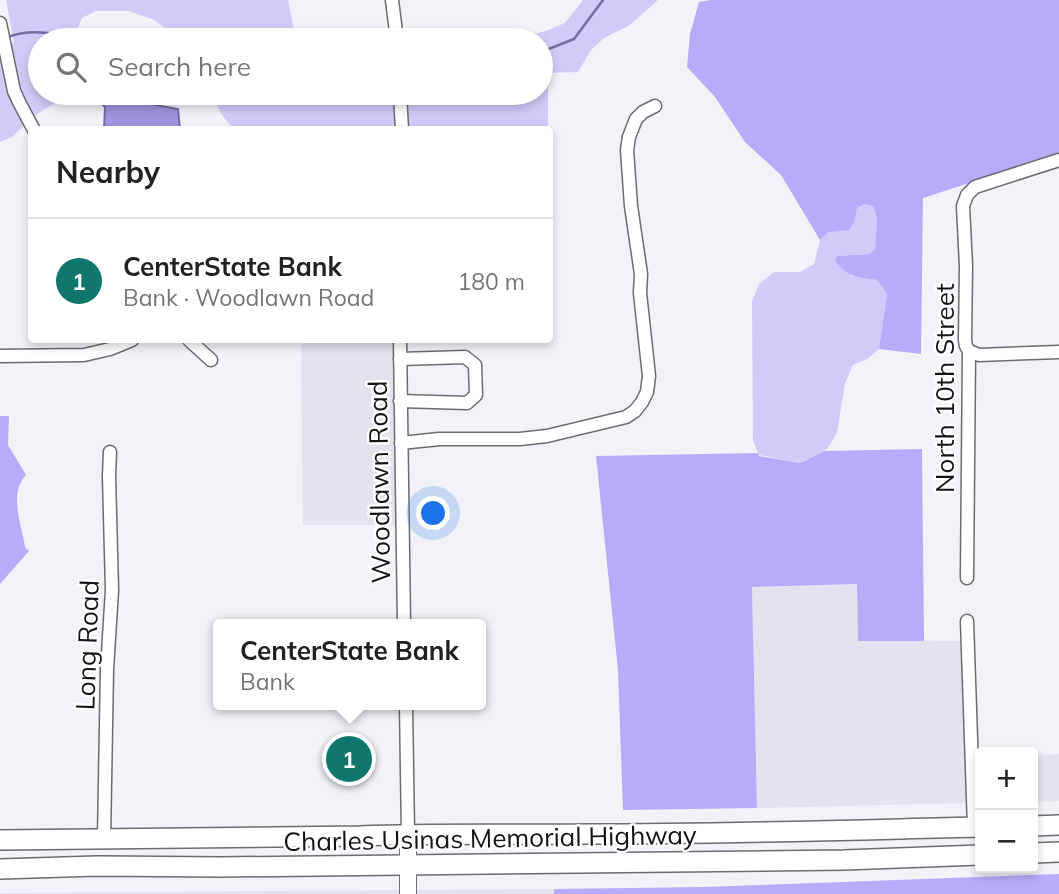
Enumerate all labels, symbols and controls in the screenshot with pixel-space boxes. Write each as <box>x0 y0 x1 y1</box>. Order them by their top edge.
search box <box>28 28 553 105</box>
icon: search <box>52 48 90 86</box>
text: Search here <box>108 50 251 83</box>
text: Nearby <box>56 153 160 191</box>
text: CenterState Bank <box>123 250 342 283</box>
text: 1 <box>72 267 86 296</box>
text: 180 m <box>457 267 525 296</box>
text: Bank · Woodlawn Road <box>123 283 374 312</box>
street label: North 10th Street <box>928 283 961 493</box>
street label: Woodlawn Road <box>361 380 397 584</box>
your location <box>416 496 450 530</box>
street label: Long Road <box>68 579 106 711</box>
popup <box>213 619 486 710</box>
text: CenterState Bank <box>240 634 459 667</box>
text: Bank <box>240 667 295 696</box>
pin: 1 <box>326 733 372 785</box>
map controls <box>975 747 1038 873</box>
button: + <box>975 747 1038 810</box>
button: − <box>975 810 1038 873</box>
street label: Charles Usinas Memorial Highway <box>283 818 697 858</box>

